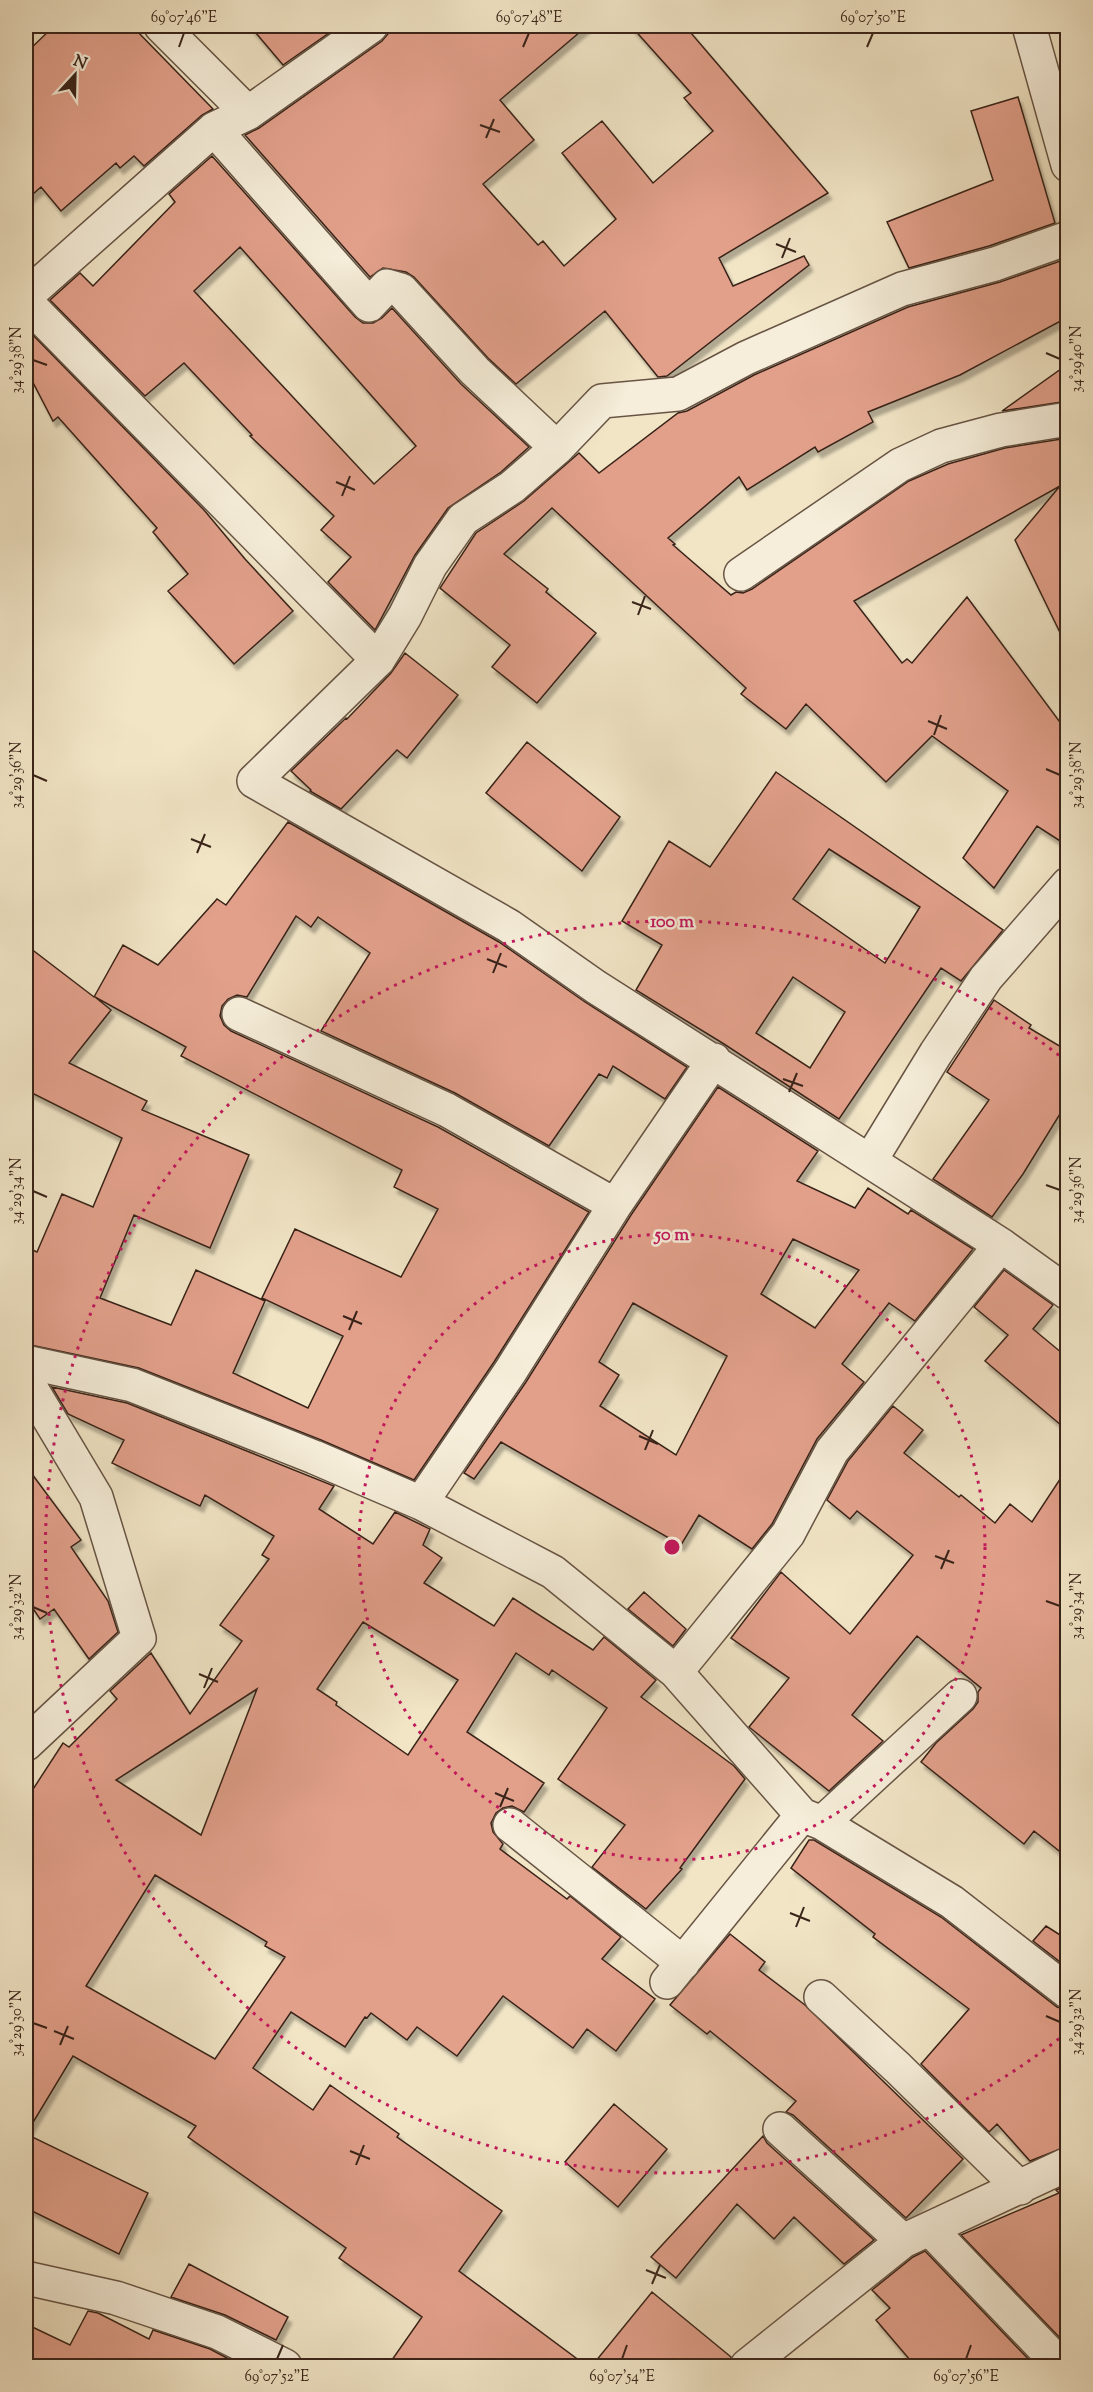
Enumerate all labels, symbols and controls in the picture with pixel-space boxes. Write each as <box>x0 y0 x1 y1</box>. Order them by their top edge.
text: 69°07'46"E <box>151 8 217 29</box>
text: 69°07'48"E <box>496 8 562 29</box>
text: 69°07'50"E <box>840 8 906 29</box>
north arrow <box>45 45 105 105</box>
text: N <box>69 50 90 77</box>
text: 34°29'38"N <box>7 326 28 394</box>
text: 34°29'40"N <box>1067 326 1088 392</box>
text: 34°29'38"N <box>1067 741 1088 809</box>
text: 34°29'36"N <box>7 742 28 808</box>
text: 100 m <box>650 910 694 936</box>
text: 34°29'36"N <box>1067 1157 1088 1223</box>
text: 34°29'34"N <box>7 1158 28 1224</box>
text: 50 m <box>653 1223 689 1249</box>
centre of rings <box>662 1537 682 1557</box>
text: 34°29'34"N <box>1067 1573 1088 1639</box>
text: 34°29'32"N <box>7 1574 28 1640</box>
text: 34°29'32"N <box>1067 1989 1088 2055</box>
text: 34°29'30"N <box>7 1990 28 2056</box>
text: 69°07'52"E <box>245 2367 309 2388</box>
text: 69°07'54"E <box>589 2367 655 2388</box>
text: 69°07'56"E <box>933 2367 999 2388</box>

